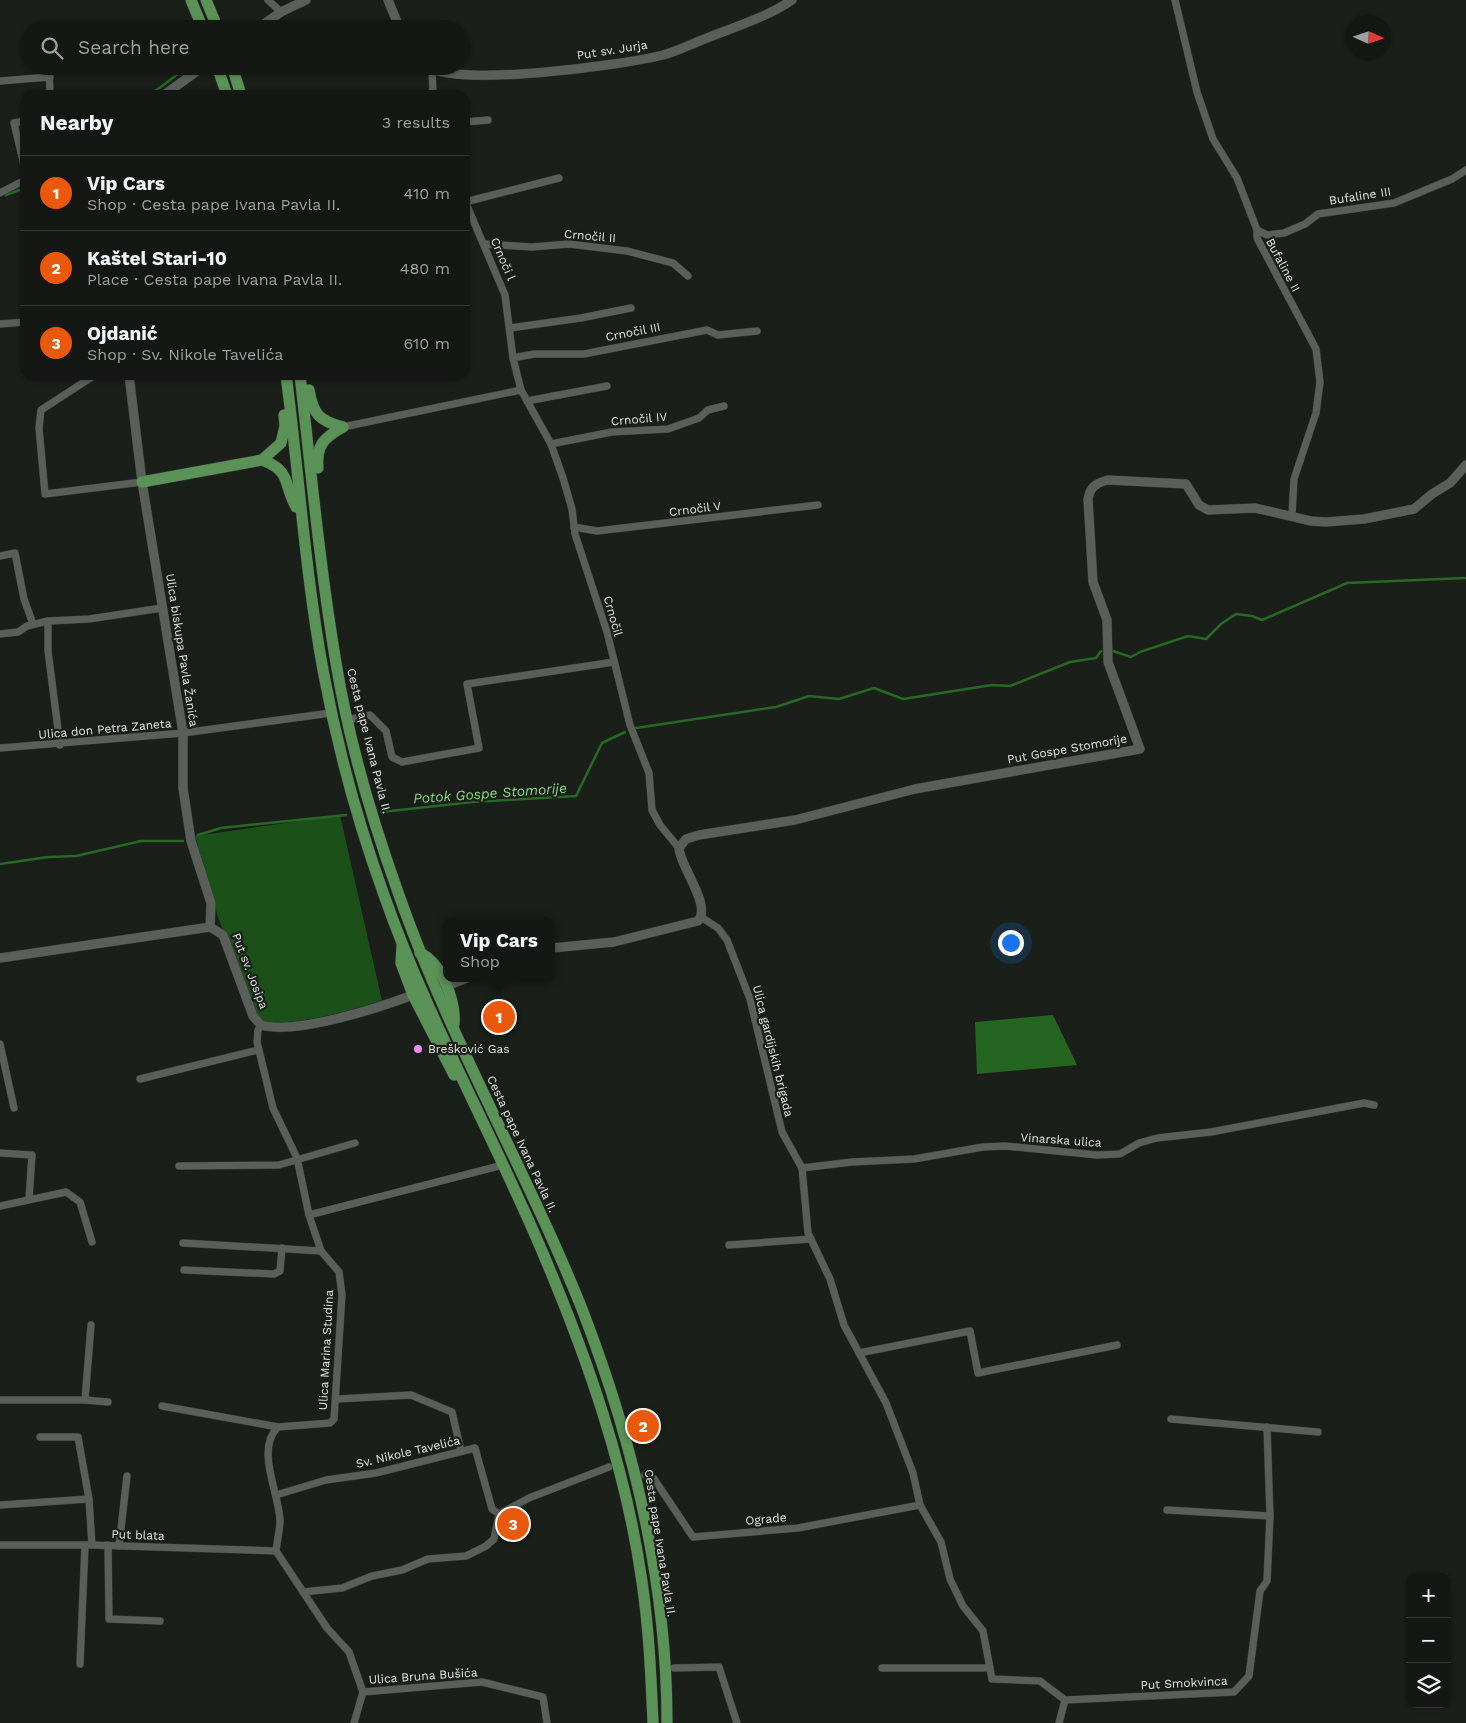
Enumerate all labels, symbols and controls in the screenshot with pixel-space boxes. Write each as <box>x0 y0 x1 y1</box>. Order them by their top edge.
north arrow <box>1346 15 1391 60</box>
search box <box>20 20 470 75</box>
icon: search <box>38 34 66 62</box>
text: Search here <box>78 36 189 59</box>
street label: Put sv. Jurja <box>576 37 649 62</box>
text: Nearby <box>40 110 113 135</box>
text: 3 results <box>382 113 450 132</box>
text: Vip Cars <box>87 172 165 195</box>
text: 1 <box>53 184 59 203</box>
text: 410 m <box>404 184 450 203</box>
street label: Bufaline III <box>1328 184 1392 208</box>
text: Shop · Cesta pape Ivana Pavla II. <box>87 195 340 214</box>
street label: Crnočil II <box>563 227 617 245</box>
street label: Crnoči l <box>488 235 518 283</box>
street label: Bufaline II <box>1263 236 1303 294</box>
text: Kaštel Stari-10 <box>87 247 227 270</box>
text: 2 <box>51 259 61 278</box>
text: 480 m <box>400 259 450 278</box>
text: Place · Cesta pape Ivana Pavla II. <box>87 270 342 289</box>
street label: Crnočil III <box>604 320 662 344</box>
text: Ojdanić <box>87 322 158 345</box>
text: 3 <box>51 334 61 353</box>
text: 610 m <box>403 334 450 353</box>
text: Shop · Sv. Nikole Tavelića <box>87 345 283 364</box>
street label: Crnočil IV <box>610 410 668 428</box>
street label: Crnočil V <box>668 499 722 519</box>
street label: Ulica biskupa Pavla Žanića <box>163 572 201 728</box>
street label: Crnočil <box>601 594 626 638</box>
street label: Cesta pape Ivana Pavla II. <box>344 667 394 815</box>
street label: Ulica don Petra Zaneta <box>38 716 172 742</box>
street label: Put Gospe Stomorije <box>1006 732 1128 766</box>
water label: Potok Gospe Stomorije <box>413 780 567 806</box>
popup <box>443 917 555 982</box>
text: Vip Cars <box>460 929 538 952</box>
your location <box>998 930 1024 956</box>
street label: Put sv. Josipa <box>229 931 271 1011</box>
text: Shop <box>460 952 500 971</box>
street label: Ulica gardijskih brigada <box>750 984 796 1119</box>
pin: 1 <box>483 998 515 1036</box>
place label: Brešković Gas <box>428 1042 510 1056</box>
marker: Brešković Gas <box>412 1043 424 1055</box>
street label: Cesta pape Ivana Pavla II. <box>484 1073 560 1215</box>
street label: Vinarska ulica <box>1020 1130 1102 1150</box>
street label: Ulica Marina Studina <box>316 1289 336 1411</box>
pin: 2 <box>627 1407 659 1445</box>
street label: Sv. Nikole Tavelića <box>355 1433 462 1471</box>
street label: Cesta pape Ivana Pavla II. <box>641 1468 679 1618</box>
pin: 3 <box>497 1505 529 1543</box>
street label: Ograde <box>745 1510 787 1528</box>
street label: Put blata <box>111 1527 165 1543</box>
map controls <box>1406 1573 1451 1708</box>
button: + <box>1406 1573 1451 1618</box>
button: − <box>1406 1618 1451 1663</box>
button: layers <box>1406 1663 1451 1708</box>
street label: Ulica Bruna Bušića <box>368 1665 478 1687</box>
street label: Put Smokvinca <box>1140 1674 1228 1692</box>

